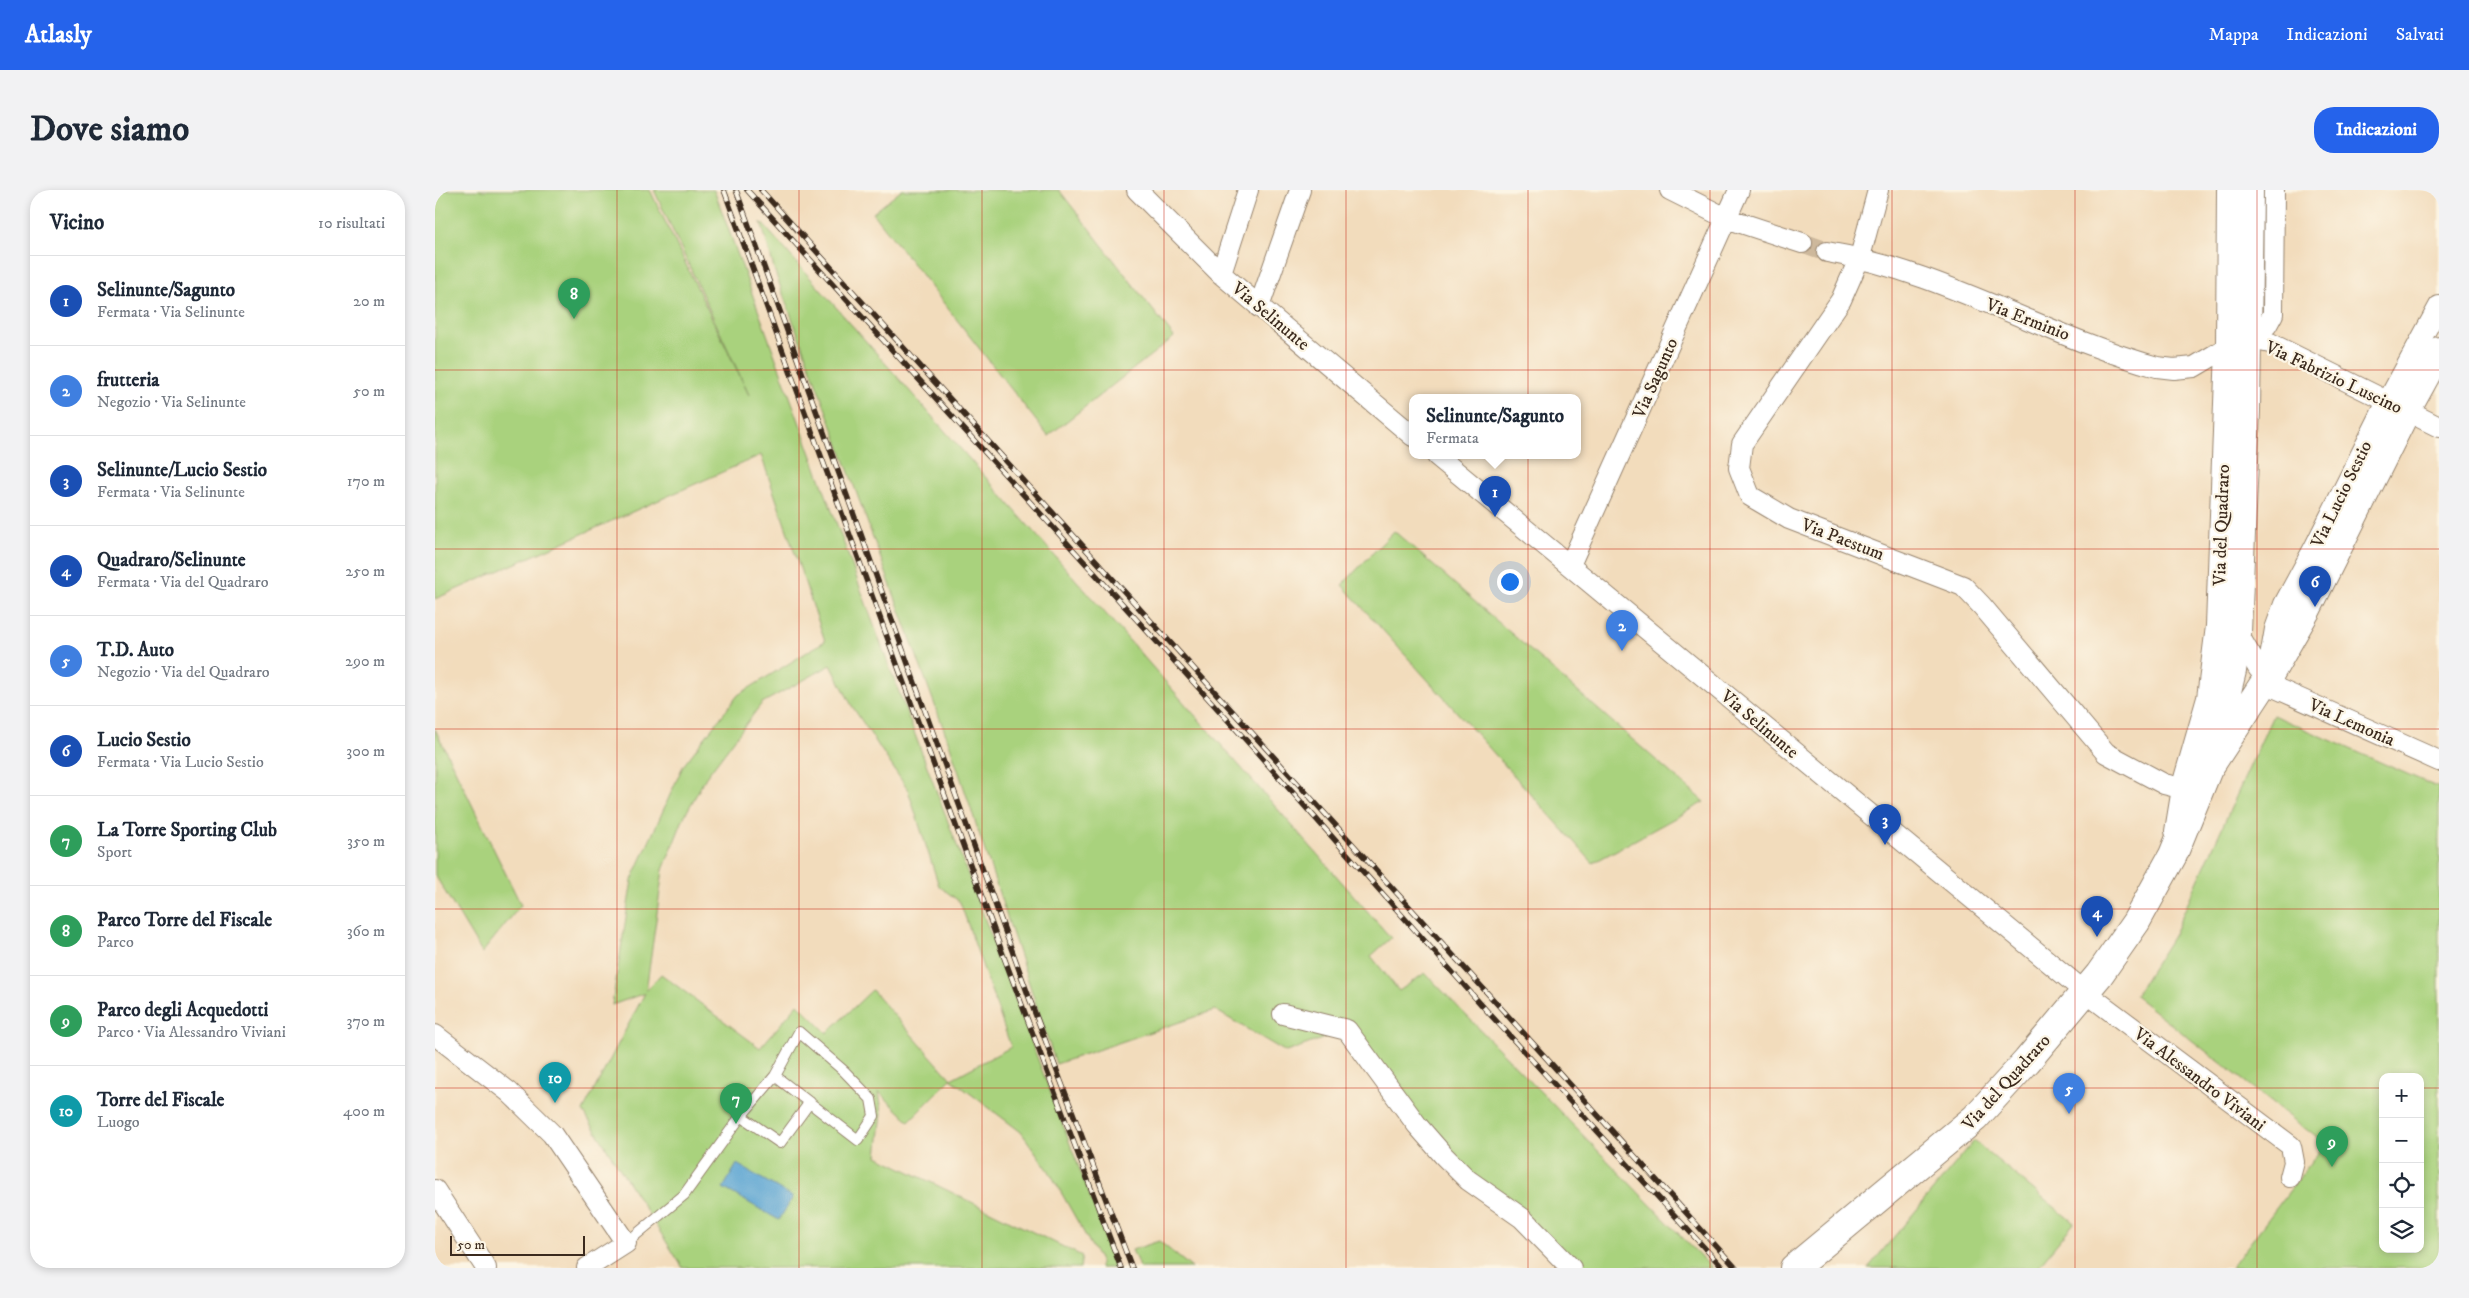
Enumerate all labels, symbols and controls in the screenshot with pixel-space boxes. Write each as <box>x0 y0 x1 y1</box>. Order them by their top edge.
text: Atlasly <box>25 20 92 50</box>
text: Mappa <box>2209 24 2259 46</box>
text: Indicazioni <box>2287 24 2368 46</box>
text: Salvati <box>2396 24 2444 46</box>
button: Indicazioni <box>2314 107 2439 153</box>
text: Dove siamo <box>30 108 189 152</box>
text: Vicino <box>50 210 104 236</box>
text: 10 risultati <box>318 213 385 233</box>
street label: Via Selinunte <box>1226 277 1314 356</box>
pin: 8 <box>558 278 590 319</box>
text: Selinunte/Sagunto <box>97 279 235 302</box>
text: 1 <box>63 291 69 311</box>
text: 20 m <box>353 291 385 311</box>
street label: Via Erminio <box>1982 294 2073 346</box>
text: Fermata · Via Selinunte <box>97 302 245 322</box>
street label: Via Sagunto <box>1628 335 1684 423</box>
street label: Via Fabrizio Luscino <box>2261 336 2406 419</box>
text: frutteria <box>97 369 159 392</box>
text: 2 <box>62 381 70 401</box>
text: 50 m <box>353 381 385 401</box>
text: Negozio · Via Selinunte <box>97 392 246 412</box>
popup <box>1409 394 1581 459</box>
text: Selinunte/Sagunto <box>1426 405 1564 428</box>
text: Fermata <box>1426 428 1479 448</box>
street label: Via Lucio Sestio <box>2306 437 2377 552</box>
text: Selinunte/Lucio Sestio <box>97 459 267 482</box>
street label: Via del Quadraro <box>2209 464 2235 587</box>
text: 3 <box>63 471 69 491</box>
text: 170 m <box>347 471 385 491</box>
pin: 1 <box>1479 476 1511 517</box>
text: Fermata · Via Selinunte <box>97 482 245 502</box>
street label: Via Paestum <box>1797 514 1887 566</box>
text: Quadraro/Selinunte <box>97 549 246 572</box>
text: 4 <box>61 561 71 581</box>
text: 250 m <box>345 561 385 581</box>
pin: 6 <box>2299 566 2331 607</box>
your location <box>1497 569 1523 595</box>
text: Fermata · Via del Quadraro <box>97 572 269 592</box>
pin: 2 <box>1606 610 1638 651</box>
text: T.D. Auto <box>97 639 174 662</box>
text: 5 <box>62 651 70 671</box>
text: 290 m <box>345 651 385 671</box>
text: Negozio · Via del Quadraro <box>97 662 270 682</box>
street label: Via Selinunte <box>1715 685 1803 764</box>
street label: Via Lemonia <box>2304 694 2398 752</box>
text: Lucio Sestio <box>97 729 191 752</box>
text: 6 <box>62 741 70 761</box>
text: 300 m <box>346 741 385 761</box>
text: Fermata · Via Lucio Sestio <box>97 752 264 772</box>
pin: 3 <box>1869 804 1901 845</box>
text: La Torre Sporting Club <box>97 819 277 842</box>
text: 7 <box>62 831 70 851</box>
text: 350 m <box>347 831 385 851</box>
text: Sport <box>97 842 132 862</box>
pin: 4 <box>2081 896 2113 937</box>
text: Parco Torre del Fiscale <box>97 909 272 932</box>
text: 8 <box>62 921 70 941</box>
text: 360 m <box>347 921 385 941</box>
text: Parco <box>97 932 134 952</box>
text: Parco degli Acquedotti <box>97 999 268 1022</box>
text: 9 <box>62 1011 70 1031</box>
text: 370 m <box>347 1011 385 1031</box>
text: Parco · Via Alessandro Viviani <box>97 1022 286 1042</box>
street label: Via Alessandro Viviani <box>2128 1023 2270 1136</box>
street label: Via del Quadraro <box>1957 1030 2056 1136</box>
pin: 10 <box>539 1062 571 1103</box>
pin: 5 <box>2053 1073 2085 1114</box>
map controls <box>2379 1073 2424 1253</box>
button: + <box>2379 1073 2424 1118</box>
pin: 7 <box>720 1083 752 1124</box>
text: Torre del Fiscale <box>97 1089 224 1112</box>
text: 10 <box>59 1101 73 1121</box>
text: 400 m <box>343 1101 385 1121</box>
text: Luogo <box>97 1112 140 1132</box>
button: − <box>2379 1118 2424 1163</box>
pin: 9 <box>2316 1126 2348 1167</box>
button: locate <box>2379 1163 2424 1208</box>
button: layers <box>2379 1208 2424 1253</box>
scale bar <box>450 1233 585 1256</box>
text: 50 m <box>457 1236 485 1254</box>

